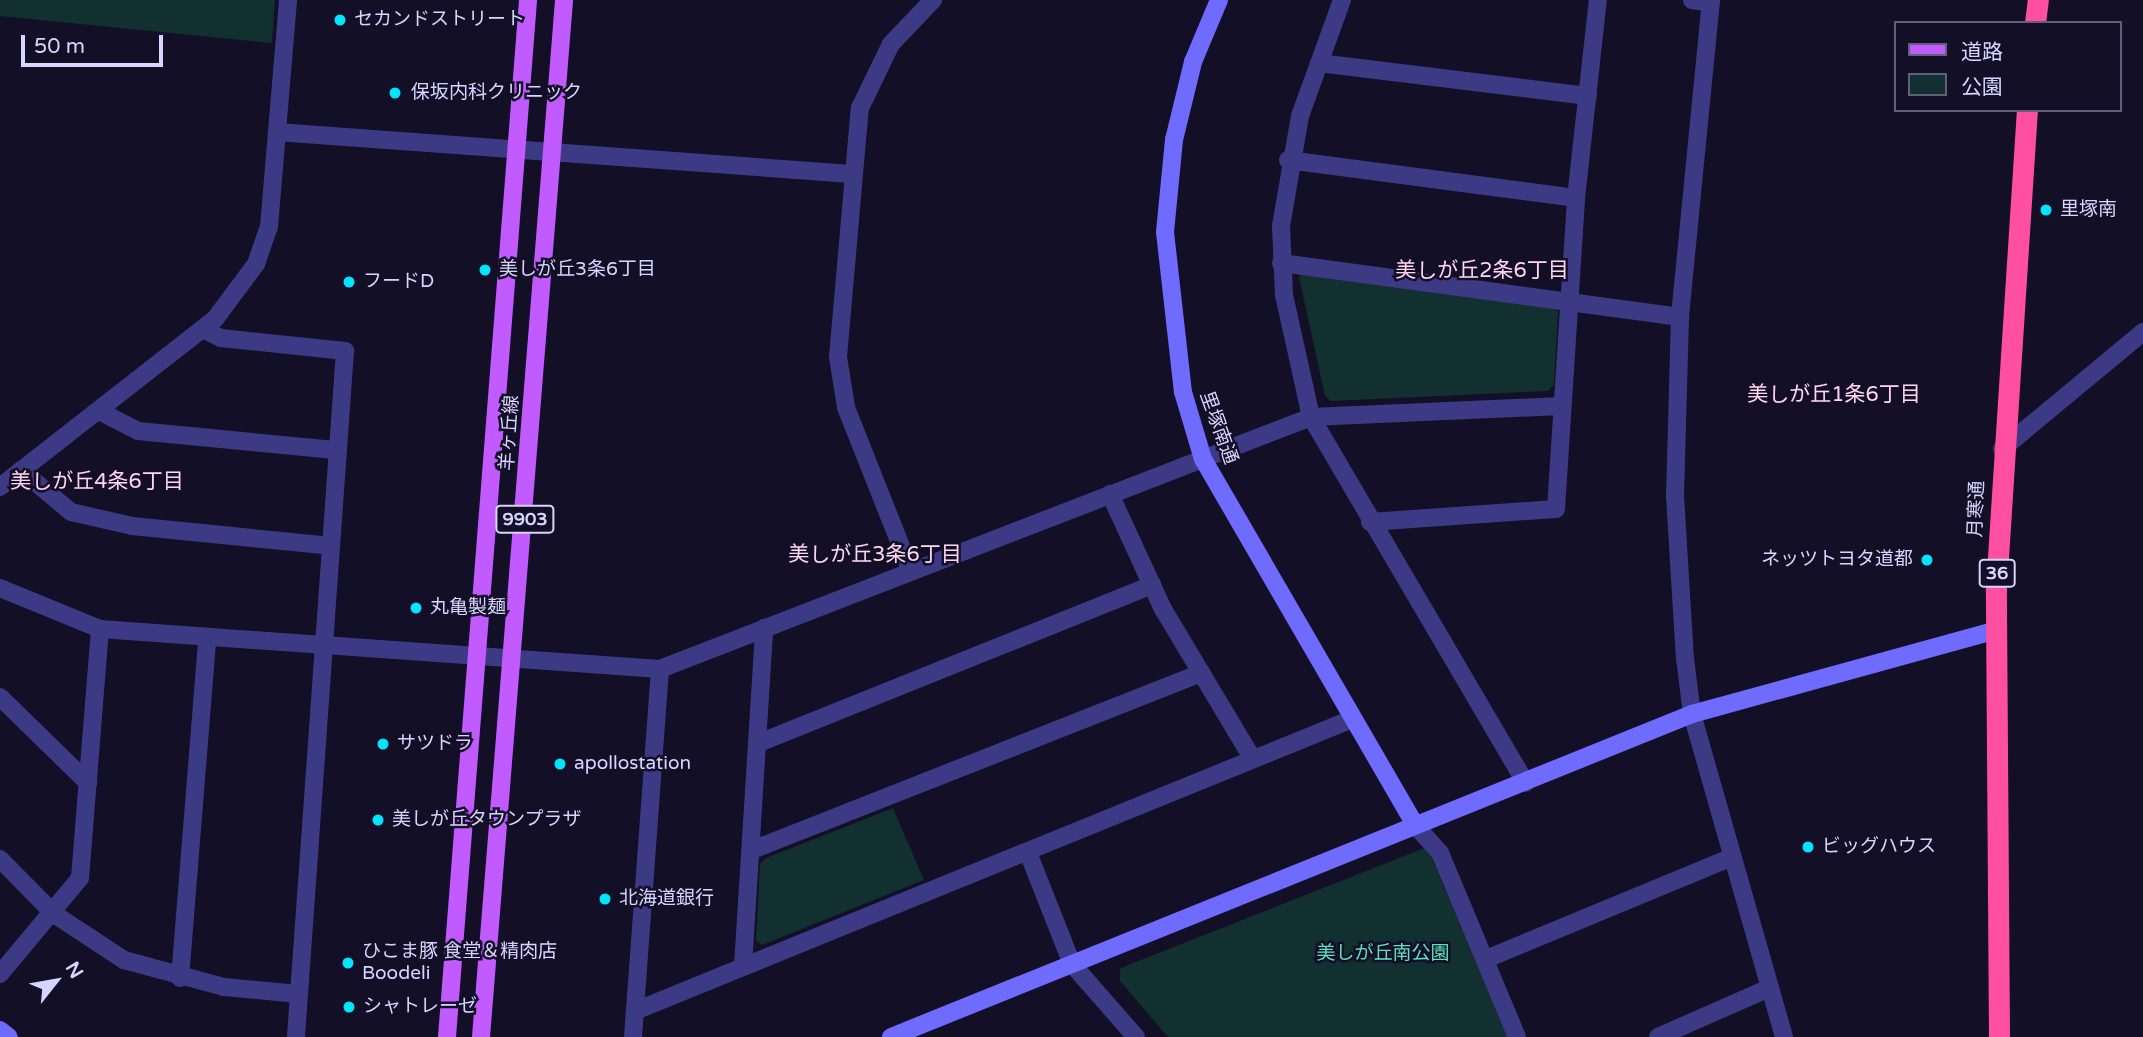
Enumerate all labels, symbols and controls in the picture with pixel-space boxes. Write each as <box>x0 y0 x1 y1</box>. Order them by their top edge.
place label: セカンドストリート <box>354 9 525 31</box>
marker: セカンドストリート <box>332 12 348 28</box>
scale bar <box>24 21 166 65</box>
legend <box>1895 21 2122 112</box>
text: 50 m <box>34 34 85 59</box>
text: 道路 <box>1961 40 2003 65</box>
text: 公園 <box>1961 75 2003 100</box>
place label: 保坂内科クリニック <box>411 82 582 104</box>
marker: 保坂内科クリニック <box>385 83 405 103</box>
place label: 里塚南 <box>2060 199 2117 221</box>
marker: 里塚南 <box>2038 202 2054 218</box>
district label: 美しが丘2条6丁目 <box>1395 258 1569 284</box>
place label: 美しが丘3条6丁目 <box>499 259 656 281</box>
marker: 美しが丘3条6丁目 <box>477 262 493 278</box>
place label: フードD <box>363 271 434 293</box>
marker: フードD <box>341 274 357 290</box>
district label: 美しが丘1条6丁目 <box>1747 382 1921 408</box>
street label: 里塚南通 <box>1194 388 1242 468</box>
street label: 羊ヶ丘線 <box>496 394 524 472</box>
district label: 美しが丘4条6丁目 <box>10 469 184 495</box>
street label: 月寒通 <box>1965 480 1989 538</box>
road number: 9903 <box>495 504 555 534</box>
district label: 美しが丘3条6丁目 <box>788 542 962 568</box>
place label: ネッツトヨタ道都 <box>1761 549 1913 571</box>
marker: ネッツトヨタ道都 <box>1919 552 1935 568</box>
road number: 36 <box>1978 558 2016 588</box>
place label: 丸亀製麺 <box>430 597 506 619</box>
marker: 丸亀製麺 <box>408 600 424 616</box>
place label: サツドラ <box>397 733 473 755</box>
marker: サツドラ <box>375 736 391 752</box>
place label: apollostation <box>574 753 691 775</box>
marker: apollostation <box>552 756 568 772</box>
place label: 美しが丘タウンプラザ <box>392 809 582 831</box>
marker: 美しが丘タウンプラザ <box>370 812 386 828</box>
place label: ビッグハウス <box>1822 836 1936 858</box>
marker: ビッグハウス <box>1800 839 1816 855</box>
place label: 北海道銀行 <box>619 888 714 910</box>
marker: 北海道銀行 <box>597 891 613 907</box>
place label: ひこま豚 食堂＆精肉店 Boodeli <box>362 941 557 985</box>
park label: 美しが丘南公園 <box>1317 943 1449 965</box>
north arrow <box>21 946 91 1016</box>
marker: ひこま豚 食堂＆精肉店 Boodeli <box>340 955 356 971</box>
text: N <box>61 958 87 982</box>
place label: シャトレーゼ <box>363 996 477 1018</box>
marker: シャトレーゼ <box>341 999 357 1015</box>

